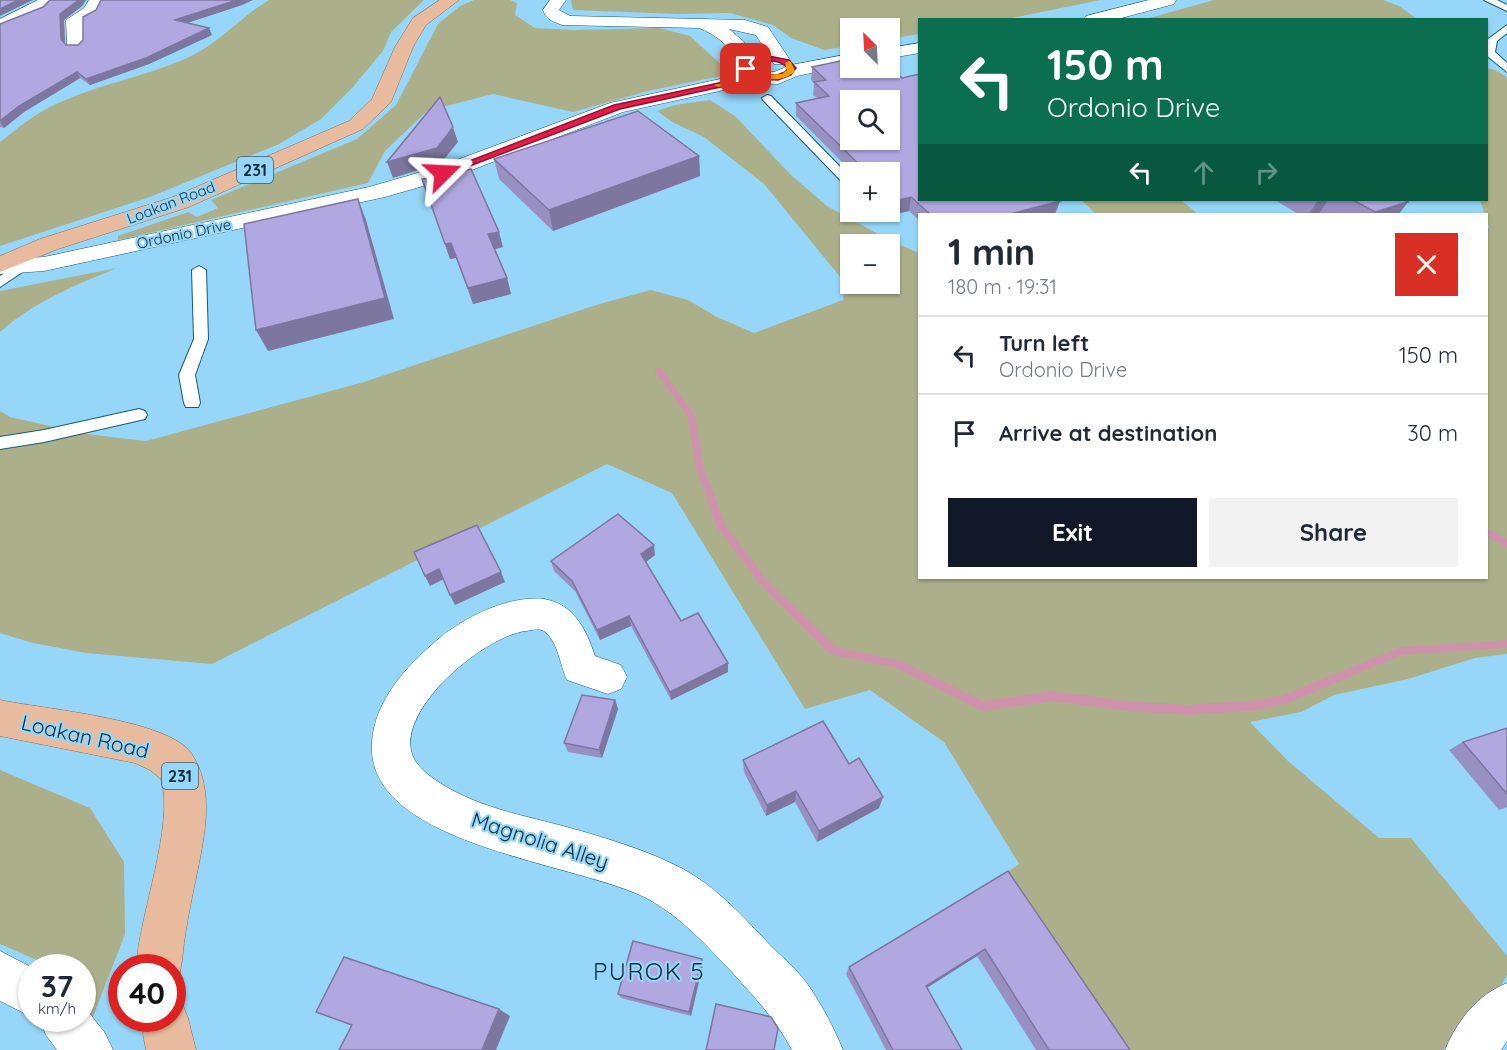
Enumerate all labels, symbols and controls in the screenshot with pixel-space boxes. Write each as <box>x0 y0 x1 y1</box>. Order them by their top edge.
north arrow <box>840 18 900 78</box>
map controls <box>840 18 900 294</box>
text: 150 m <box>1047 38 1164 91</box>
icon: left <box>948 42 1026 120</box>
pin <box>720 43 771 94</box>
icon: arrive <box>729 52 762 85</box>
button: search <box>840 90 900 150</box>
text: Ordonio Drive <box>1047 90 1220 124</box>
position arrow <box>411 141 475 205</box>
icon: left <box>1124 156 1157 189</box>
icon: ahead <box>1187 156 1220 189</box>
icon: right <box>1250 156 1283 189</box>
road number: 231 <box>237 157 273 183</box>
button: + <box>840 162 900 222</box>
street label: Loakan Road <box>124 177 218 228</box>
street label: Ordonio Drive <box>135 214 233 253</box>
text: 1 min <box>948 229 1035 274</box>
button: close <box>1395 233 1458 296</box>
button: − <box>840 234 900 294</box>
text: 180 m · 19:31 <box>948 274 1057 299</box>
text: Turn left <box>999 329 1089 357</box>
icon: left <box>948 339 981 372</box>
text: 150 m <box>1399 341 1458 369</box>
text: Ordonio Drive <box>999 357 1127 382</box>
icon: arrive <box>948 417 981 450</box>
text: Arrive at destination <box>999 419 1217 447</box>
text: 30 m <box>1407 419 1458 447</box>
button: Exit <box>948 498 1197 567</box>
button: Share <box>1209 498 1458 567</box>
street label: Loakan Road <box>19 709 152 763</box>
road number: 231 <box>162 763 198 789</box>
street label: Magnolia Alley <box>469 806 612 874</box>
speed limit sign: 40 <box>108 954 186 1032</box>
district label: PUROK 5 <box>593 956 705 986</box>
text: 37 <box>41 967 73 1005</box>
text: km/h <box>38 999 76 1018</box>

